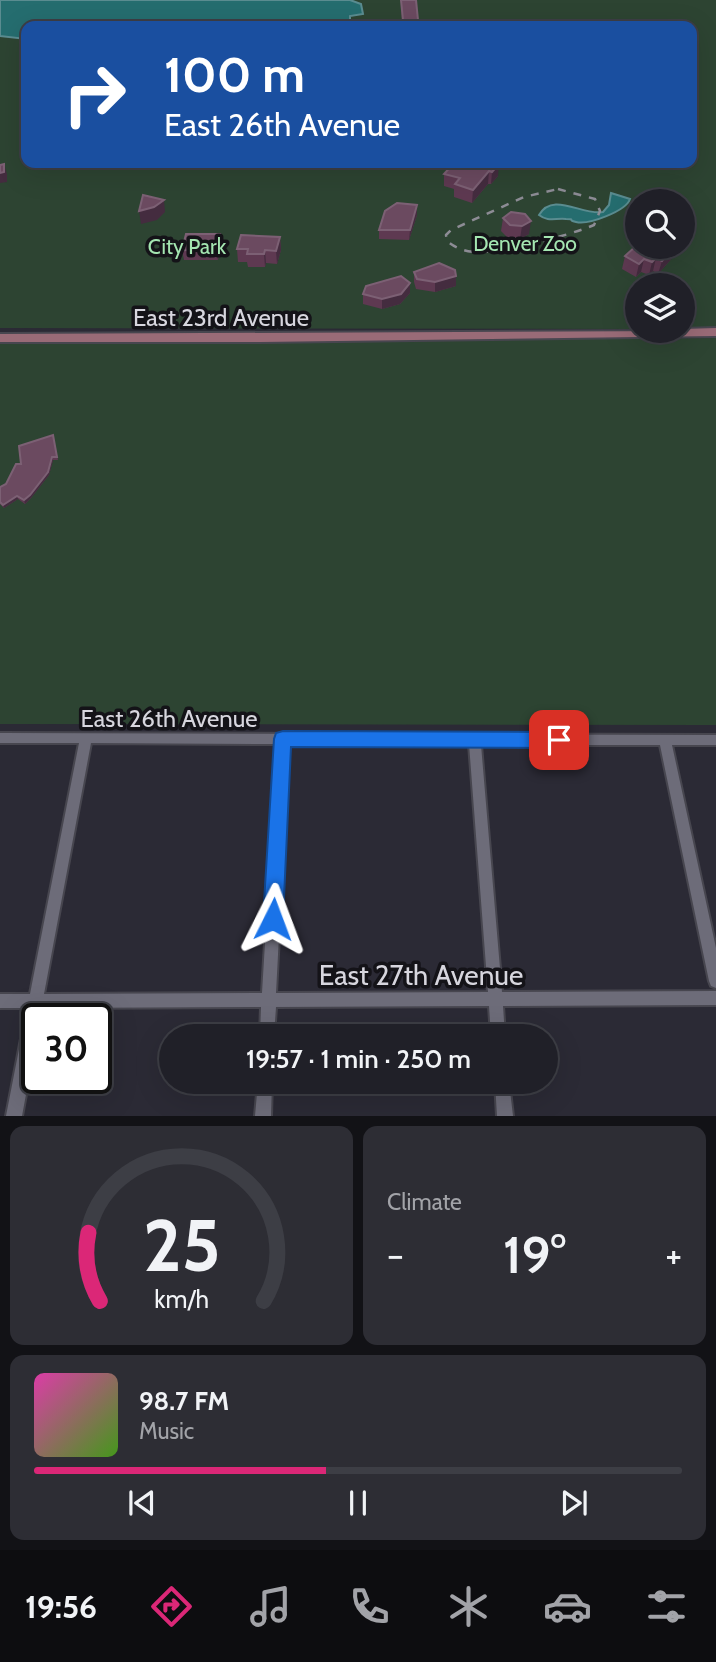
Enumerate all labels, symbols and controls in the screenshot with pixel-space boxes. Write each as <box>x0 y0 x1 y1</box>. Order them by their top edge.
text: 100 m <box>164 45 305 104</box>
icon: right <box>49 49 140 140</box>
text: East 26th Avenue <box>164 105 400 144</box>
map controls <box>625 189 695 343</box>
button: search <box>625 189 695 259</box>
park label: Denver Zoo <box>473 231 577 256</box>
park label: City Park <box>148 234 227 259</box>
button: layers <box>625 273 695 343</box>
street label: East 23rd Avenue <box>133 303 309 332</box>
street label: East 26th Avenue <box>80 704 258 733</box>
pin <box>529 710 589 770</box>
icon: arrive <box>540 721 578 759</box>
position arrow <box>236 882 310 956</box>
street label: East 27th Avenue <box>319 958 523 992</box>
speed limit sign: 30 <box>21 1003 112 1094</box>
text: 19:57 · 1 min · 250 m <box>246 1043 471 1075</box>
text: Climate <box>387 1188 462 1216</box>
text: 25 <box>143 1202 220 1290</box>
text: 19° <box>503 1223 566 1286</box>
text: − <box>387 1231 404 1278</box>
text: + <box>665 1231 682 1278</box>
text: km/h <box>154 1284 209 1314</box>
text: 98.7 FM <box>139 1385 229 1417</box>
text: Music <box>139 1417 194 1445</box>
icon: previous <box>123 1484 161 1522</box>
icon: pause <box>339 1484 377 1522</box>
icon: next <box>555 1484 593 1522</box>
icon: directions <box>147 1582 196 1631</box>
icon: music <box>246 1582 295 1631</box>
icon: phone <box>345 1582 394 1631</box>
icon: climate <box>444 1582 493 1631</box>
icon: car <box>543 1582 592 1631</box>
icon: filters <box>642 1582 691 1631</box>
text: 19:56 <box>25 1587 97 1626</box>

